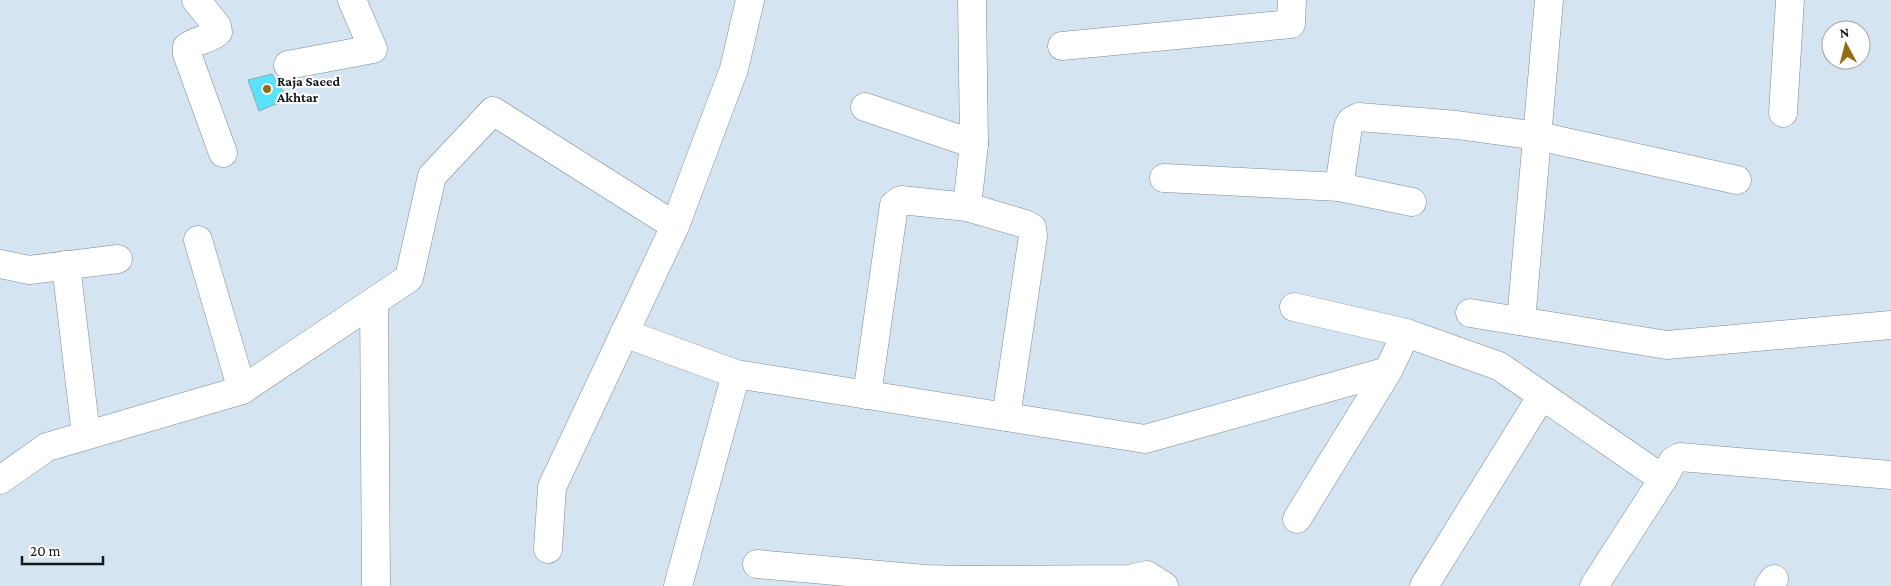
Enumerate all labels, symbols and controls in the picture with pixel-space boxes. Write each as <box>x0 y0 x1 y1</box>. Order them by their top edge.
north arrow <box>1821 20 1871 70</box>
text: N <box>1839 24 1851 41</box>
place label: Raja Saeed Akhtar <box>276 73 340 105</box>
marker: Raja Saeed Akhtar <box>261 83 273 95</box>
scale bar <box>22 534 104 566</box>
text: 20 m <box>30 543 61 559</box>

